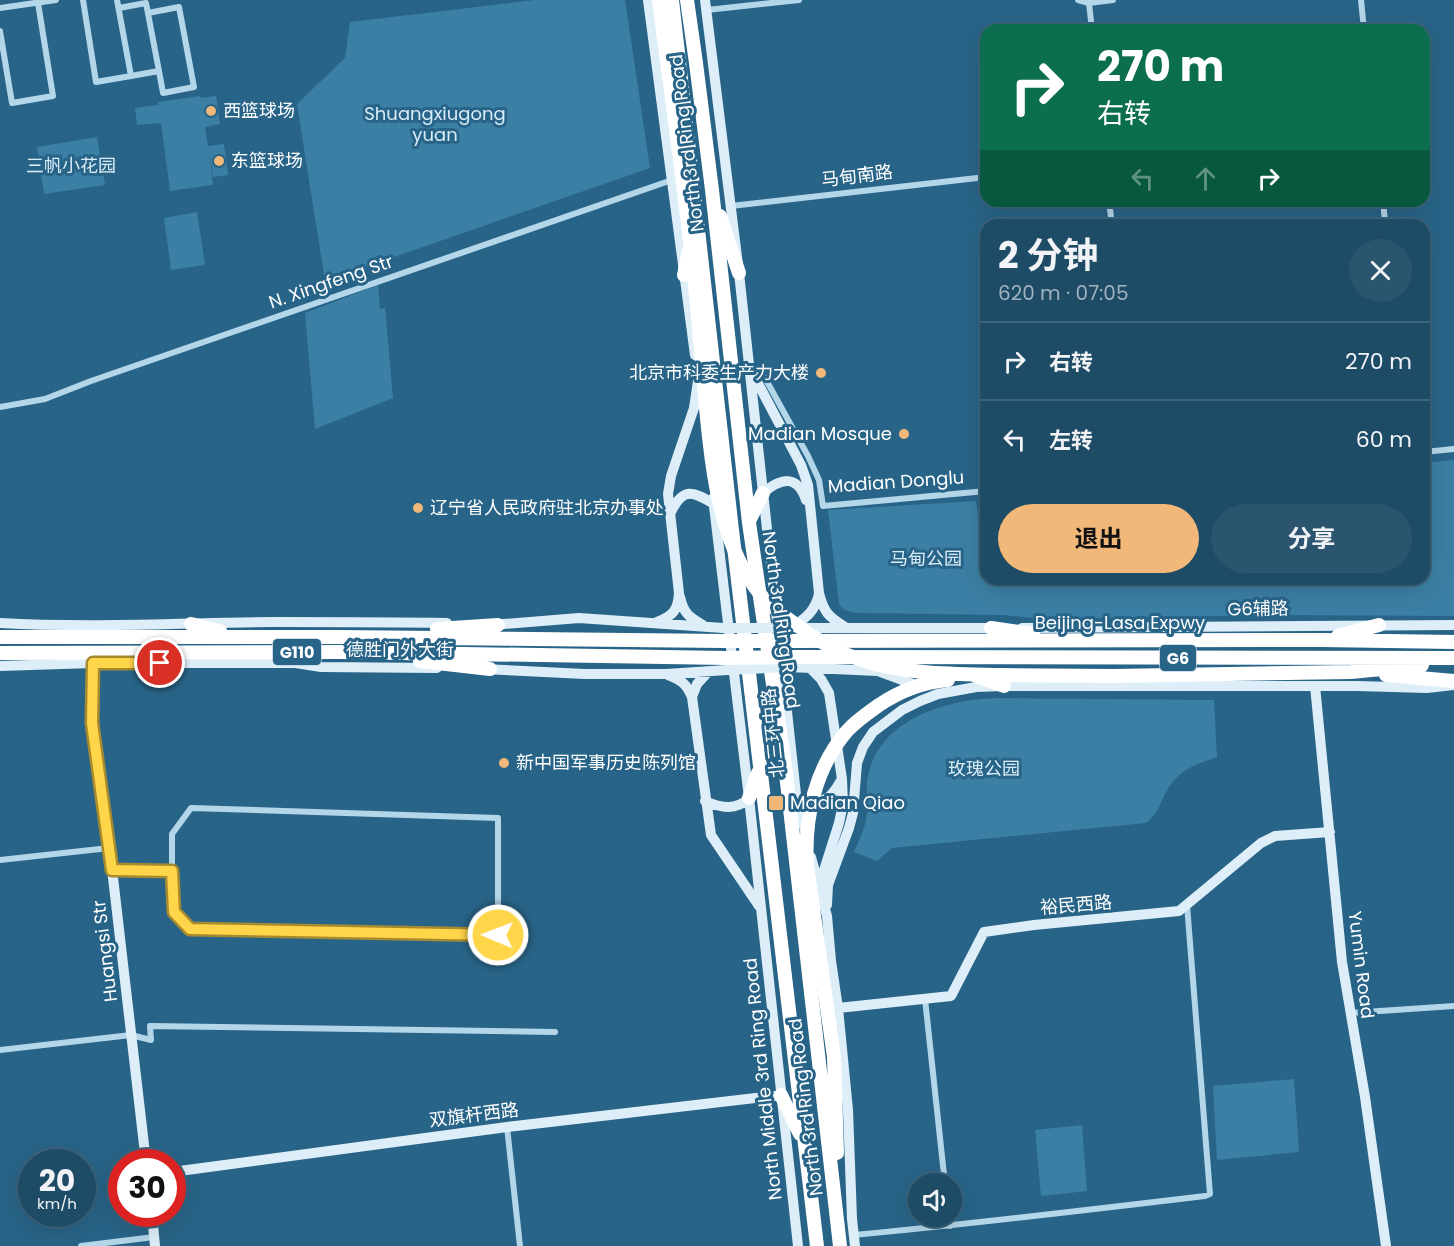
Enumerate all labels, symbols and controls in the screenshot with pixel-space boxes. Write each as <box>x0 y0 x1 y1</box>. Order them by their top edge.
text: 270 m <box>1097 37 1224 96</box>
icon: right <box>998 48 1076 126</box>
street label: North 3rd Ring Road <box>663 53 710 233</box>
text: 右转 <box>1097 95 1151 132</box>
place label: 西篮球场 <box>223 98 295 123</box>
park label: Shuangxiugong yuan <box>364 101 506 147</box>
marker: 西篮球场 <box>204 104 218 118</box>
place label: 东篮球场 <box>231 148 303 173</box>
park label: 三帆小花园 <box>26 153 116 178</box>
marker: 东篮球场 <box>212 154 226 168</box>
street label: 马甸南路 <box>820 159 894 192</box>
icon: left <box>1126 162 1159 195</box>
icon: ahead <box>1189 162 1222 195</box>
icon: right <box>1252 162 1285 195</box>
text: 2 分钟 <box>998 230 1098 281</box>
button: close <box>1349 239 1412 302</box>
street label: N. Xingfeng Str <box>265 248 397 315</box>
text: 620 m · 07:05 <box>998 279 1128 307</box>
icon: right <box>998 345 1031 378</box>
text: 270 m <box>1345 346 1412 377</box>
text: 右转 <box>1049 347 1093 378</box>
place label: 北京市科委生产力大楼 <box>629 360 809 385</box>
marker: 北京市科委生产力大楼 <box>814 366 828 380</box>
place label: Madian Mosque <box>748 421 892 446</box>
icon: left <box>998 423 1031 456</box>
text: 60 m <box>1356 424 1412 455</box>
text: 左转 <box>1049 425 1093 456</box>
marker: Madian Mosque <box>897 427 911 441</box>
street label: Madian Donglu <box>827 464 965 499</box>
place label: 辽宁省人民政府驻北京办事处 <box>430 495 664 520</box>
marker: 辽宁省人民政府驻北京办事处 <box>411 501 425 515</box>
button: 退出 <box>998 504 1199 573</box>
button: 分享 <box>1211 504 1412 573</box>
street label: North 3rd Ring Road <box>757 530 806 710</box>
park label: 马甸公园 <box>890 546 962 571</box>
street label: G6辅路 <box>1227 595 1289 622</box>
street label: Beijing-Lasa Expwy <box>1035 610 1205 635</box>
pin <box>134 637 185 688</box>
street label: 德胜门外大街 <box>346 637 454 662</box>
road number: G110 <box>273 639 321 665</box>
road number: G6 <box>1160 645 1196 671</box>
icon: arrive <box>143 646 176 679</box>
street label: 北三环中路 <box>755 687 790 779</box>
place label: 新中国军事历史陈列馆 <box>516 750 696 775</box>
marker: 新中国军事历史陈列馆 <box>497 756 511 770</box>
park label: 玫瑰公园 <box>948 756 1020 781</box>
place label: Madian Qiao <box>790 790 905 815</box>
marker: Madian Qiao <box>767 794 785 812</box>
street label: 裕民西路 <box>1039 889 1113 920</box>
street label: Huangsi Str <box>86 898 123 1003</box>
position arrow <box>466 903 530 967</box>
street label: Yumin Road <box>1342 910 1380 1020</box>
street label: North Middle 3rd Ring Road <box>737 957 788 1201</box>
street label: North 3rd Ring Road <box>782 1017 829 1197</box>
street label: 双旗杆西路 <box>428 1097 520 1132</box>
speed limit sign: 30 <box>108 1149 186 1227</box>
text: 20 <box>39 1159 75 1202</box>
map controls <box>908 1173 962 1227</box>
button: sound <box>908 1173 962 1227</box>
text: km/h <box>37 1193 77 1214</box>

